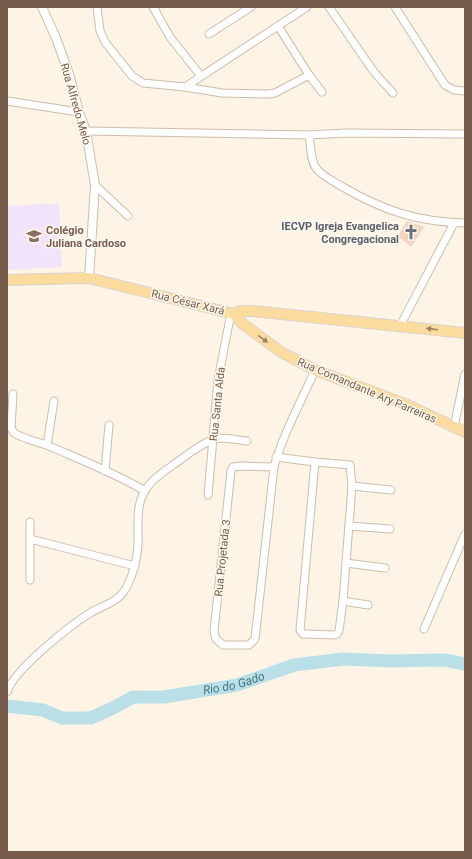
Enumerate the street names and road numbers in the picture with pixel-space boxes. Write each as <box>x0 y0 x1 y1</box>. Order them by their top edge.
street label: Rua Alfredo Melo <box>58 62 93 146</box>
street label: Rua César Xará <box>150 287 226 318</box>
street label: Rua Comandante Ary Parreiras <box>295 355 439 426</box>
street label: Rua Santa Alda <box>207 366 228 442</box>
street label: Rua Projetada 3 <box>212 519 233 597</box>

